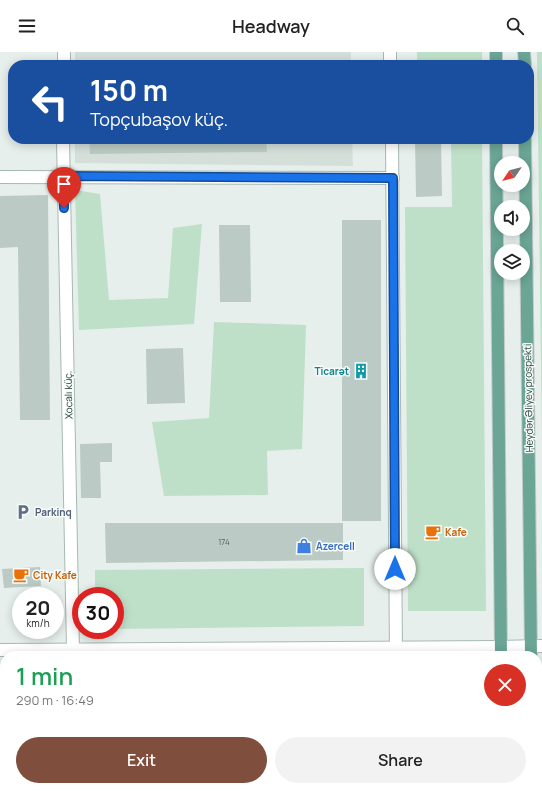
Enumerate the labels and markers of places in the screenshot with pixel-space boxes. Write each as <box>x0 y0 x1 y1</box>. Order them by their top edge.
pin <box>47 167 81 208</box>
building icon: Ticarət <box>352 362 370 380</box>
place label: Ticarət <box>314 364 349 378</box>
parking icon: Parkinq <box>14 503 32 521</box>
place label: Parkinq <box>35 505 72 519</box>
cafe icon: Kafe <box>424 523 442 541</box>
place label: Kafe <box>445 525 467 539</box>
shop icon: Azercell <box>295 537 313 555</box>
place label: Azercell <box>316 539 355 553</box>
cafe icon: City Kafe <box>12 566 30 584</box>
place label: City Kafe <box>33 568 77 582</box>

